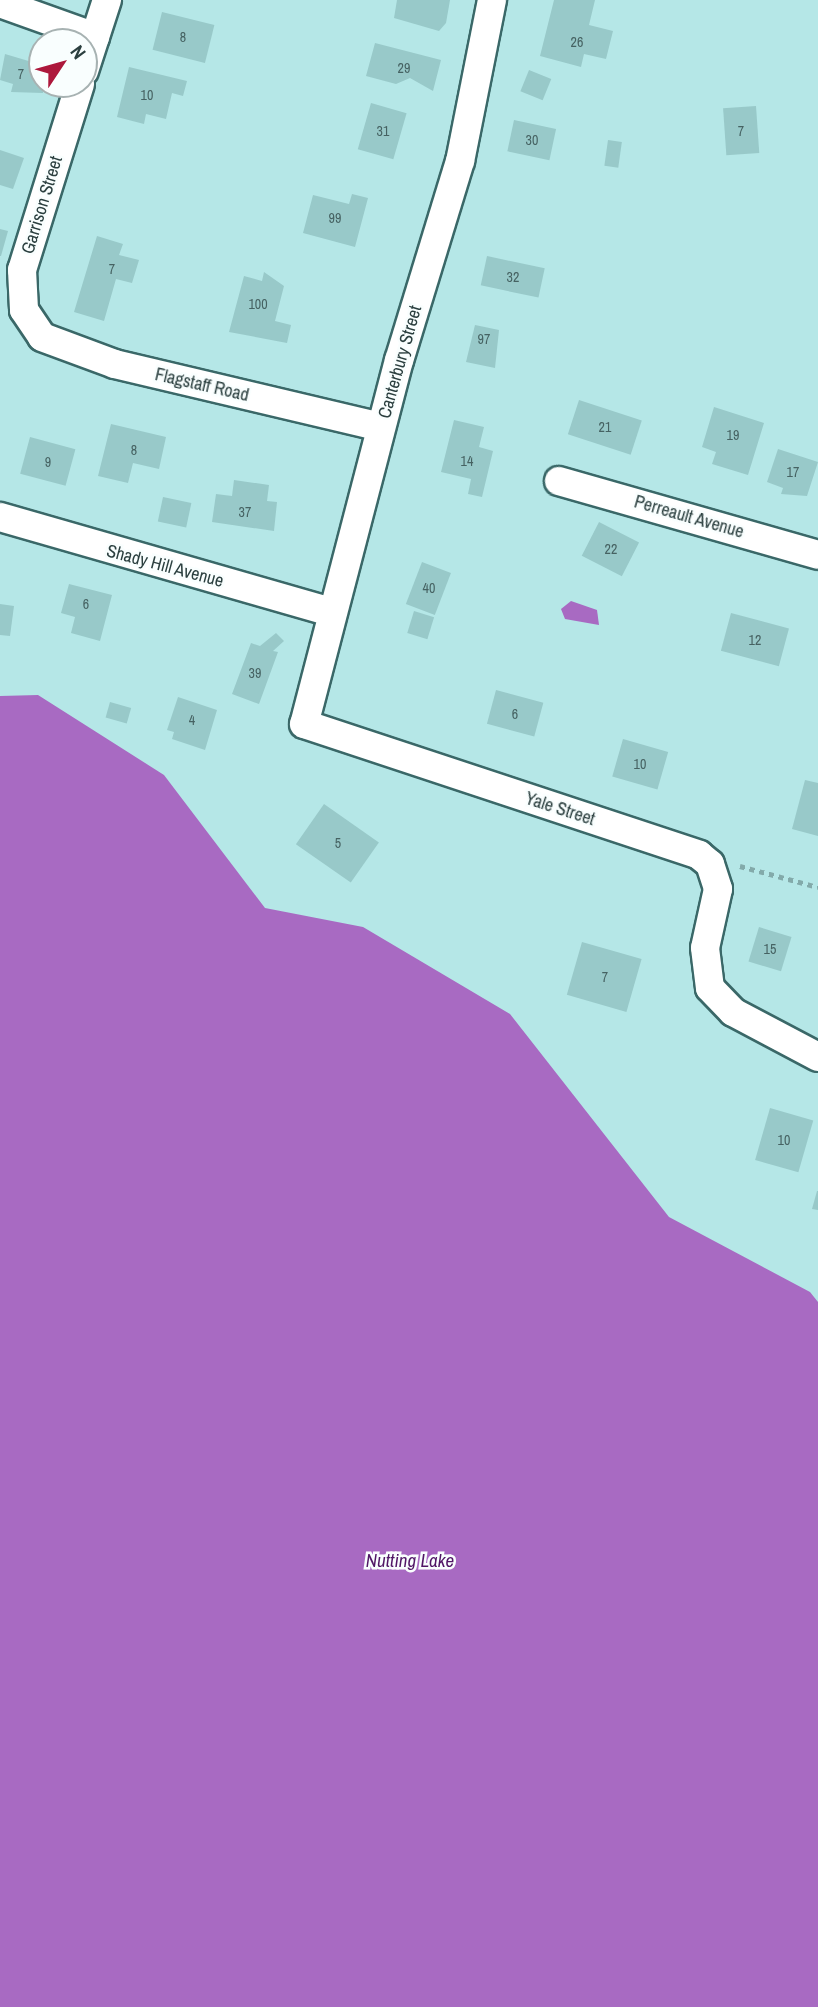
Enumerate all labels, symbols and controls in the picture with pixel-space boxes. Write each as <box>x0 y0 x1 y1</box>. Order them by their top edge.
north arrow <box>28 28 98 98</box>
house number: 8 <box>180 29 186 45</box>
house number: 26 <box>571 34 583 50</box>
text: N <box>65 40 92 64</box>
house number: 29 <box>398 60 410 76</box>
house number: 7 <box>18 66 24 82</box>
house number: 10 <box>141 87 153 103</box>
house number: 31 <box>377 123 389 139</box>
house number: 7 <box>738 123 744 139</box>
house number: 30 <box>526 132 538 148</box>
street label: Garrison Street <box>17 154 67 256</box>
house number: 99 <box>329 210 341 226</box>
house number: 7 <box>109 261 115 277</box>
house number: 32 <box>507 269 519 285</box>
house number: 100 <box>248 296 268 312</box>
street label: Canterbury Street <box>374 303 426 421</box>
house number: 97 <box>478 331 490 347</box>
street label: Flagstaff Road <box>153 364 251 406</box>
house number: 21 <box>599 419 611 435</box>
house number: 19 <box>727 427 739 443</box>
house number: 8 <box>131 442 137 458</box>
house number: 14 <box>461 453 473 469</box>
house number: 9 <box>45 454 51 470</box>
house number: 17 <box>787 464 799 480</box>
street label: Perreault Avenue <box>631 491 747 543</box>
house number: 37 <box>239 504 251 520</box>
street label: Shady Hill Avenue <box>104 540 226 592</box>
house number: 22 <box>605 541 617 557</box>
house number: 40 <box>423 580 435 596</box>
house number: 6 <box>83 596 89 612</box>
house number: 12 <box>749 632 761 648</box>
house number: 39 <box>249 665 261 681</box>
house number: 6 <box>512 706 518 722</box>
house number: 4 <box>189 712 195 728</box>
house number: 10 <box>634 756 646 772</box>
street label: Yale Street <box>522 788 598 830</box>
house number: 5 <box>335 835 341 851</box>
house number: 15 <box>764 941 776 957</box>
house number: 7 <box>602 969 608 985</box>
house number: 10 <box>778 1132 790 1148</box>
water label: Nutting Lake <box>366 1550 454 1572</box>

